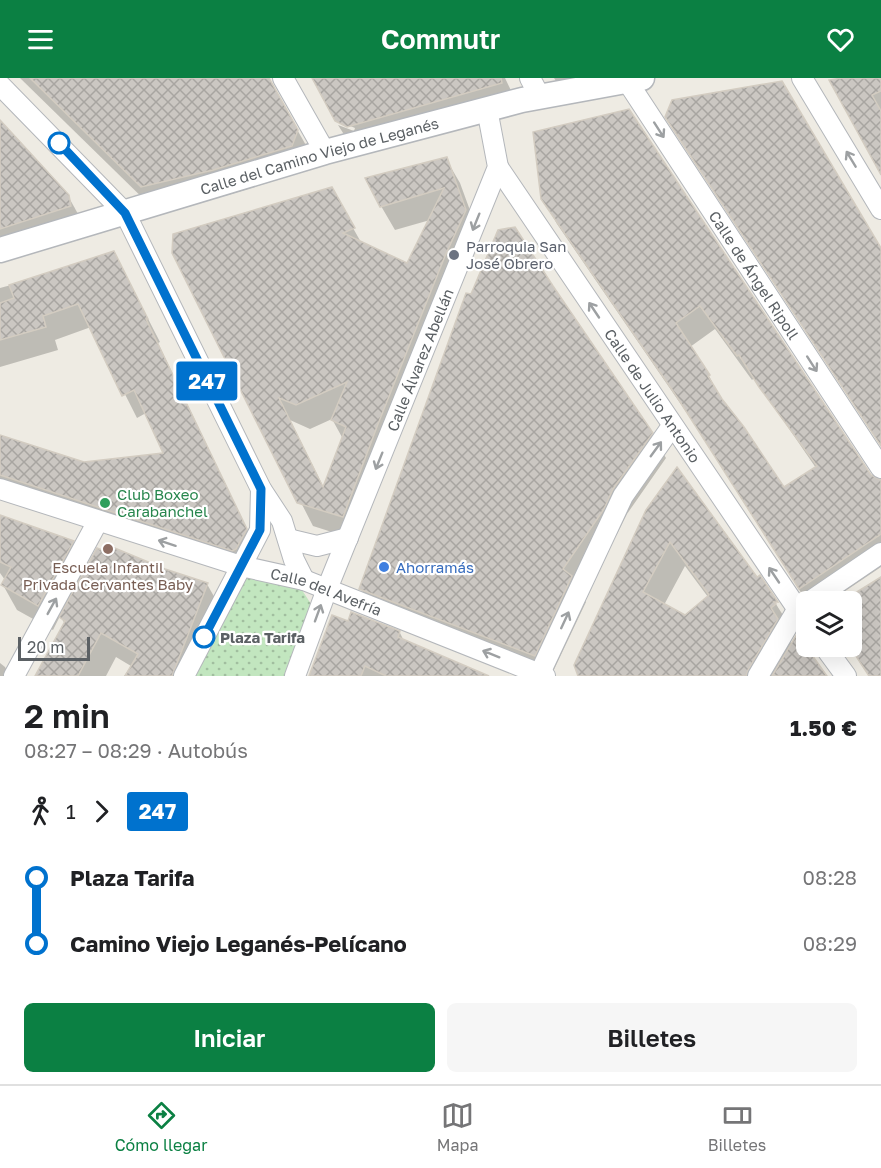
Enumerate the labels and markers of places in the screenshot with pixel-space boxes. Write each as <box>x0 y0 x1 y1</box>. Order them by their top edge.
unlabelled marker <box>48 132 70 154</box>
place label: Parroquia San José Obrero <box>466 237 567 272</box>
marker: Parroquia San José Obrero <box>447 248 461 262</box>
place label: Club Boxeo Carabanchel <box>117 485 208 520</box>
marker: Club Boxeo Carabanchel <box>98 496 112 510</box>
marker: Escuela Infantil Privada Cervantes Baby <box>101 542 115 556</box>
place label: Escuela Infantil Privada Cervantes Baby <box>23 558 194 593</box>
place label: Ahorramás <box>396 558 474 576</box>
marker: Ahorramás <box>377 560 391 574</box>
marker: Plaza Tarifa <box>193 626 215 648</box>
place label: Plaza Tarifa <box>220 628 305 646</box>

